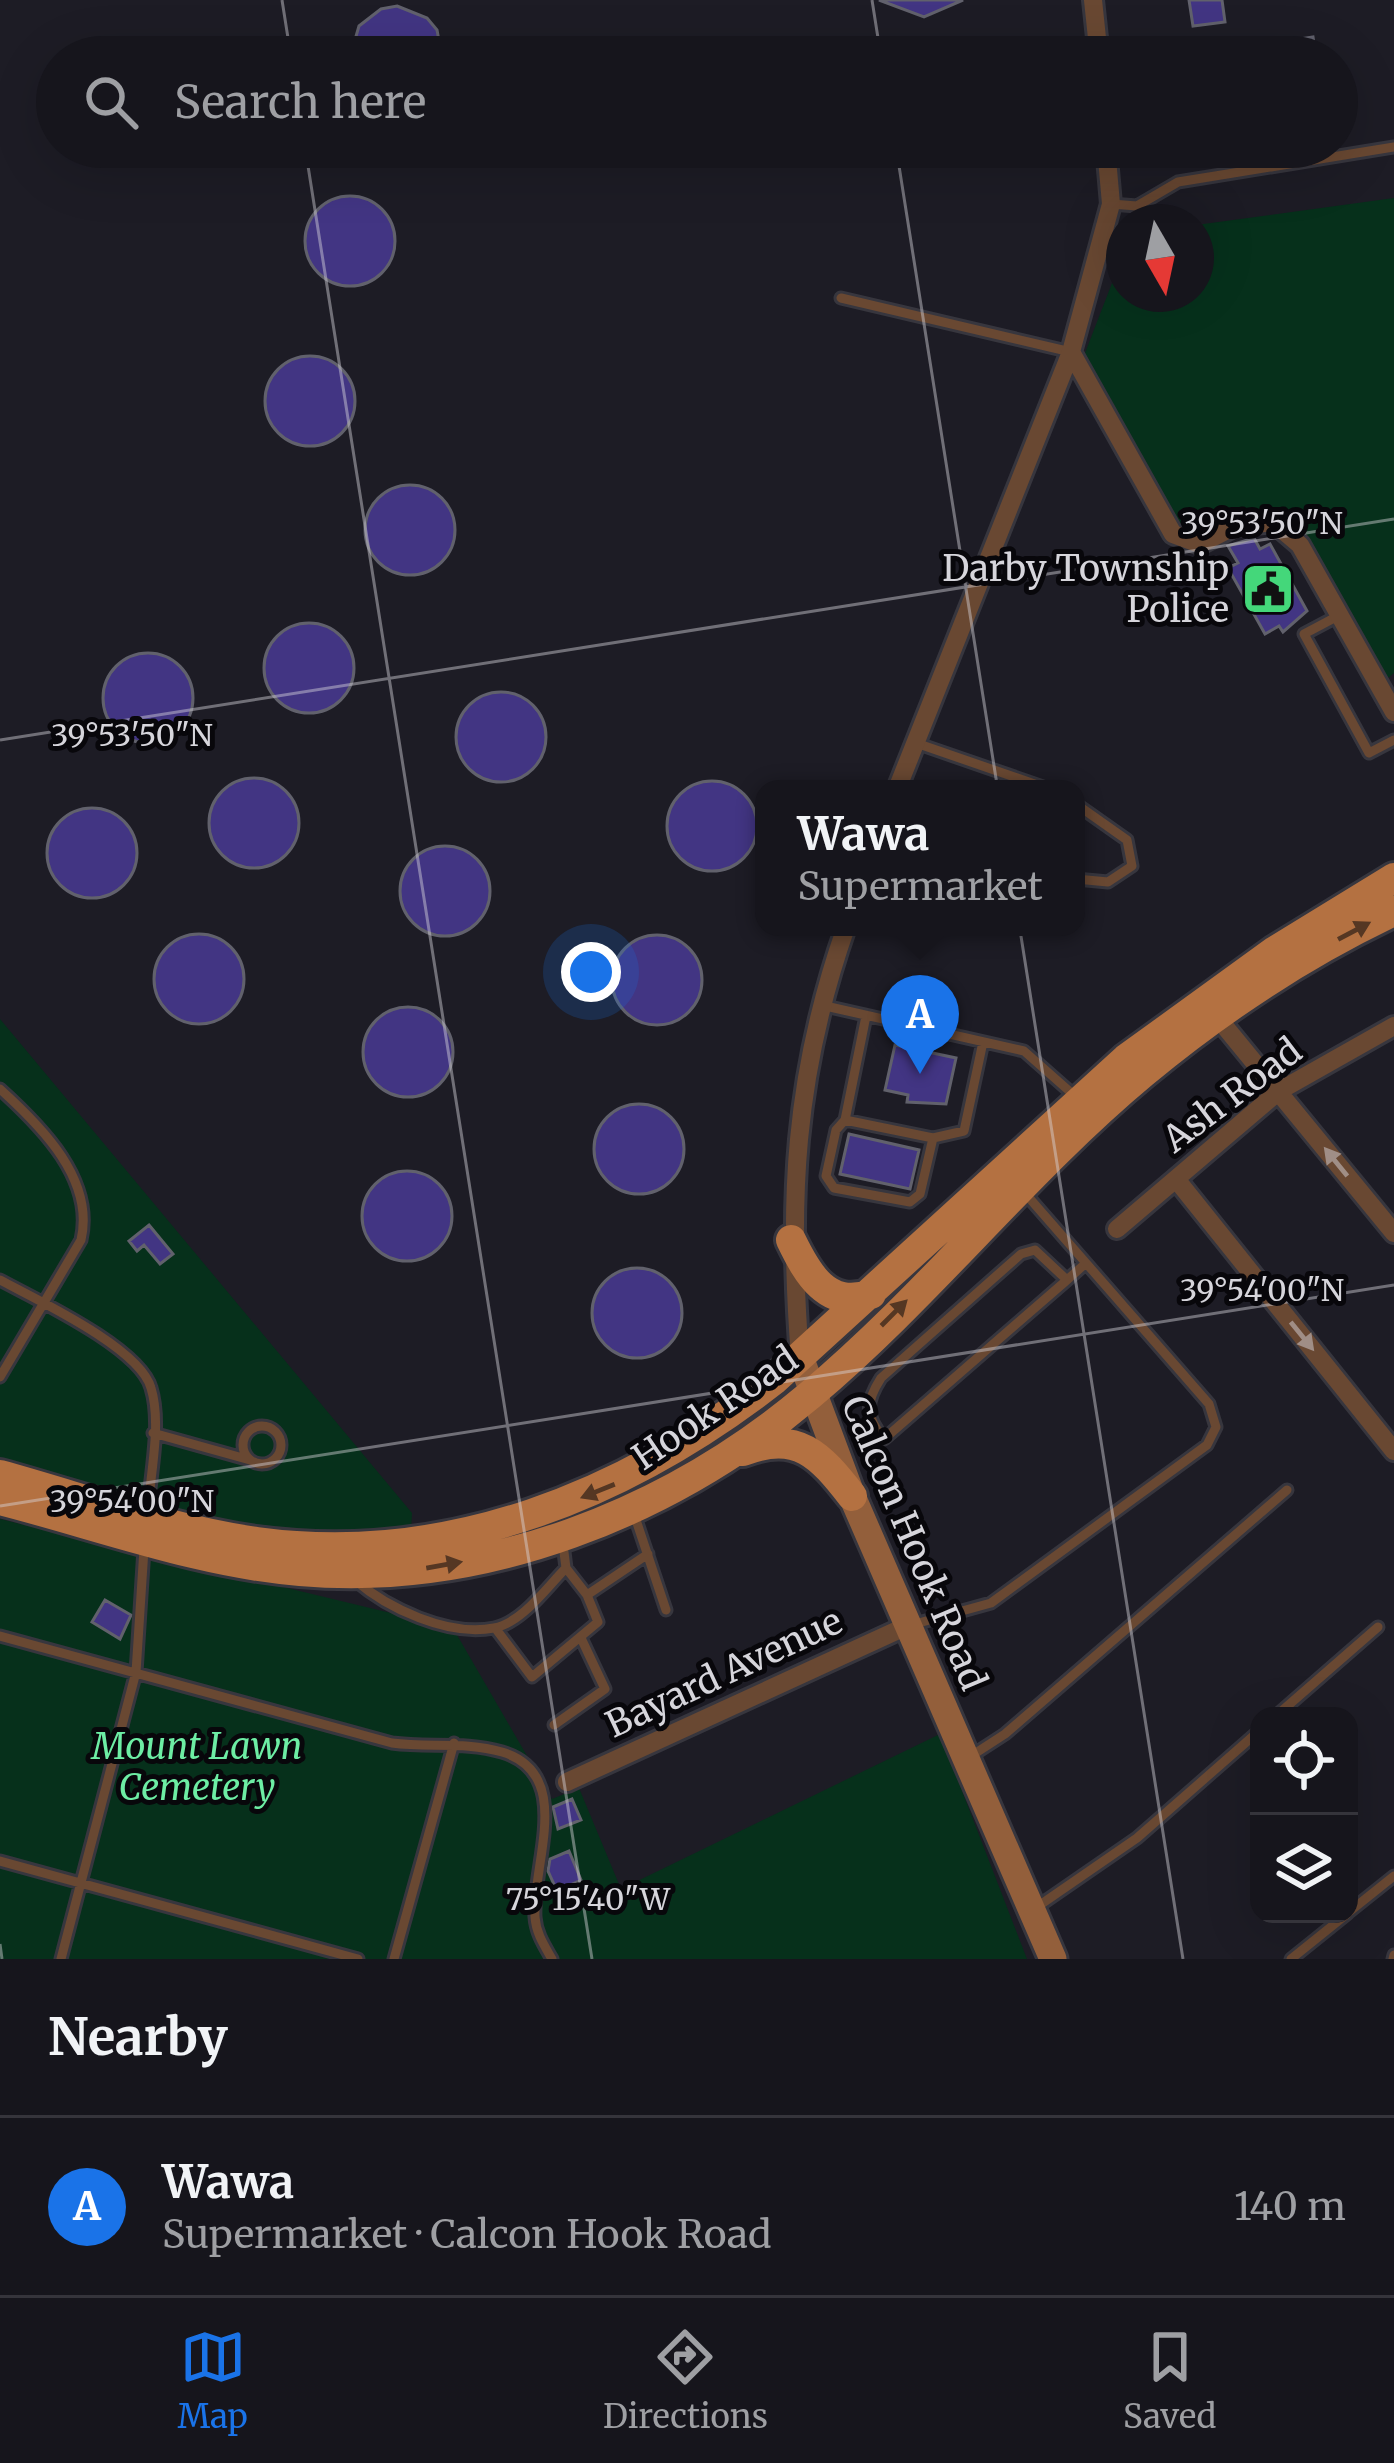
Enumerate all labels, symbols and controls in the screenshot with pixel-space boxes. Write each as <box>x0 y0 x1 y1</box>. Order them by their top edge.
search box <box>36 36 1358 168</box>
icon: search <box>78 69 144 135</box>
text: Search here <box>174 74 426 130</box>
north arrow <box>1106 204 1214 312</box>
text: 39°53'50"N <box>1181 504 1343 542</box>
place label: Darby Township Police <box>942 546 1229 632</box>
public building icon: Darby Township Police <box>1240 561 1296 617</box>
text: 39°53'50"N <box>51 716 213 754</box>
popup <box>755 780 1085 936</box>
text: Wawa <box>797 806 930 862</box>
text: Supermarket <box>797 862 1043 911</box>
one-way arrow <box>1337 922 1372 942</box>
your location <box>561 942 621 1002</box>
pin: A <box>881 975 959 1074</box>
street label: Ash Road <box>1153 1028 1310 1162</box>
one-way arrow <box>1324 1147 1350 1178</box>
text: 39°54'00"N <box>1180 1271 1344 1309</box>
one-way arrow <box>879 1299 908 1327</box>
one-way arrow <box>1289 1320 1314 1351</box>
street label: Hook Road <box>624 1336 806 1480</box>
street label: Calcon Hook Road <box>832 1389 996 1697</box>
text: 39°54'00"N <box>50 1482 214 1520</box>
one-way arrow <box>580 1482 616 1501</box>
one-way arrow <box>425 1556 463 1574</box>
street label: Bayard Avenue <box>599 1599 849 1747</box>
map controls <box>1250 1707 1358 1923</box>
button: locate <box>1250 1707 1358 1815</box>
park label: Mount Lawn Cemetery <box>90 1724 302 1810</box>
button: layers <box>1250 1815 1358 1923</box>
text: 75°15'40"W <box>506 1880 671 1918</box>
text: Nearby <box>48 2005 228 2069</box>
text: Wawa <box>162 2154 294 2210</box>
text: A <box>73 2182 101 2231</box>
text: 140 m <box>1234 2182 1346 2231</box>
text: Supermarket · Calcon Hook Road <box>162 2210 772 2259</box>
tab: Map <box>178 2324 248 2437</box>
tab: Directions <box>603 2324 768 2437</box>
tab: Saved <box>1123 2324 1216 2437</box>

